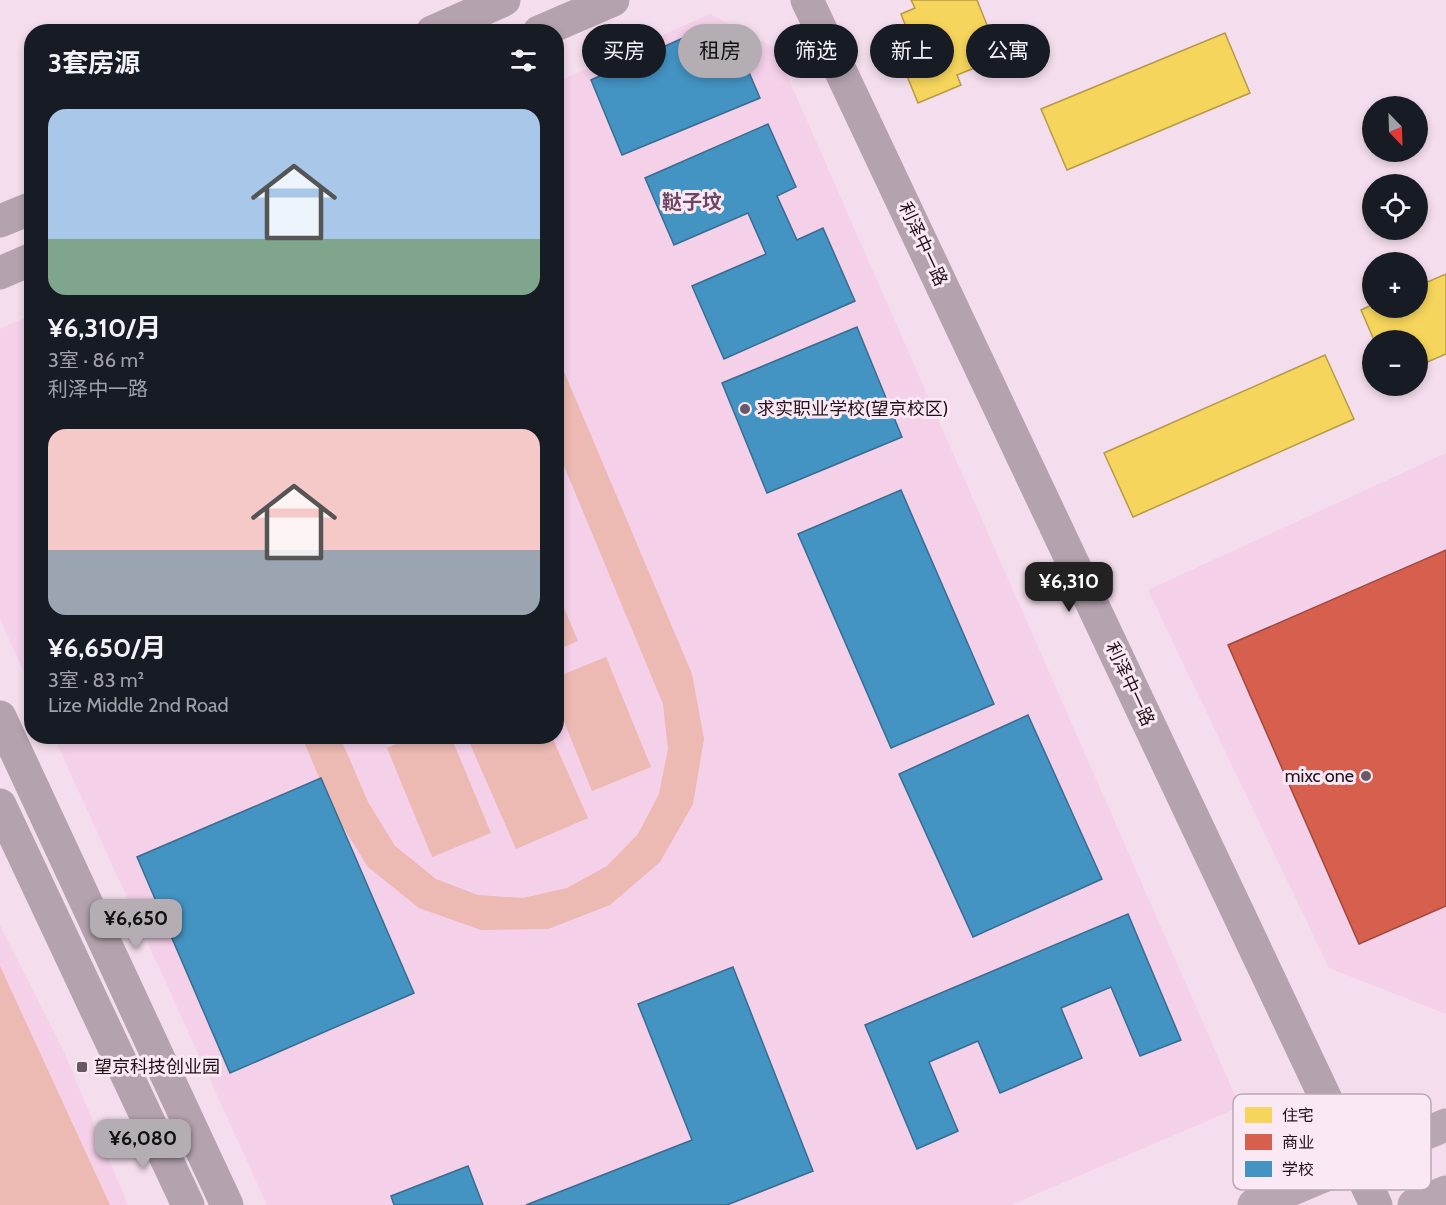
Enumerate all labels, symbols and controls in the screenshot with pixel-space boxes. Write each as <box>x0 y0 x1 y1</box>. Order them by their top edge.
chip: 买房 <box>582 24 666 78</box>
chip: 租房 <box>678 24 762 78</box>
chip: 筛选 <box>774 24 858 78</box>
chip: 新上 <box>870 24 954 78</box>
chip: 公寓 <box>966 24 1050 78</box>
icon: filters <box>507 44 540 77</box>
text: 3套房源 <box>48 47 140 79</box>
north arrow <box>1362 96 1428 162</box>
map controls <box>1362 96 1428 396</box>
icon: home <box>240 148 348 256</box>
button: locate <box>1362 174 1428 240</box>
district label: 鞑子坟 <box>662 190 722 214</box>
street label: 利泽中一路 <box>894 199 952 289</box>
button: + <box>1362 252 1428 318</box>
text: ¥6,310/月 <box>48 312 161 344</box>
button: − <box>1362 330 1428 396</box>
text: 3室 · 86 m² <box>48 348 145 372</box>
text: 利泽中一路 <box>48 377 148 401</box>
place label: 求实职业学校(望京校区) <box>757 398 948 420</box>
marker: 求实职业学校(望京校区) <box>738 402 752 416</box>
icon: home <box>240 468 348 576</box>
pin: ¥6,310 <box>1020 562 1118 613</box>
text: ¥6,310 <box>1039 569 1099 593</box>
text: ¥6,650/月 <box>48 632 166 664</box>
street label: 利泽中一路 <box>1101 639 1159 729</box>
text: 3室 · 83 m² <box>48 668 144 692</box>
text: Lize Middle 2nd Road <box>48 693 229 717</box>
place label: mixc one <box>1285 765 1354 787</box>
marker: mixc one <box>1359 769 1373 783</box>
pin: ¥6,650 <box>87 899 185 950</box>
text: ¥6,650 <box>104 906 168 930</box>
place label: 望京科技创业园 <box>94 1056 220 1078</box>
marker: 望京科技创业园 <box>75 1060 89 1074</box>
legend <box>1233 1094 1431 1190</box>
text: 住宅 <box>1282 1106 1314 1125</box>
pin: ¥6,080 <box>94 1119 192 1170</box>
text: ¥6,080 <box>109 1126 177 1150</box>
text: 商业 <box>1282 1133 1314 1152</box>
text: 学校 <box>1282 1160 1314 1179</box>

